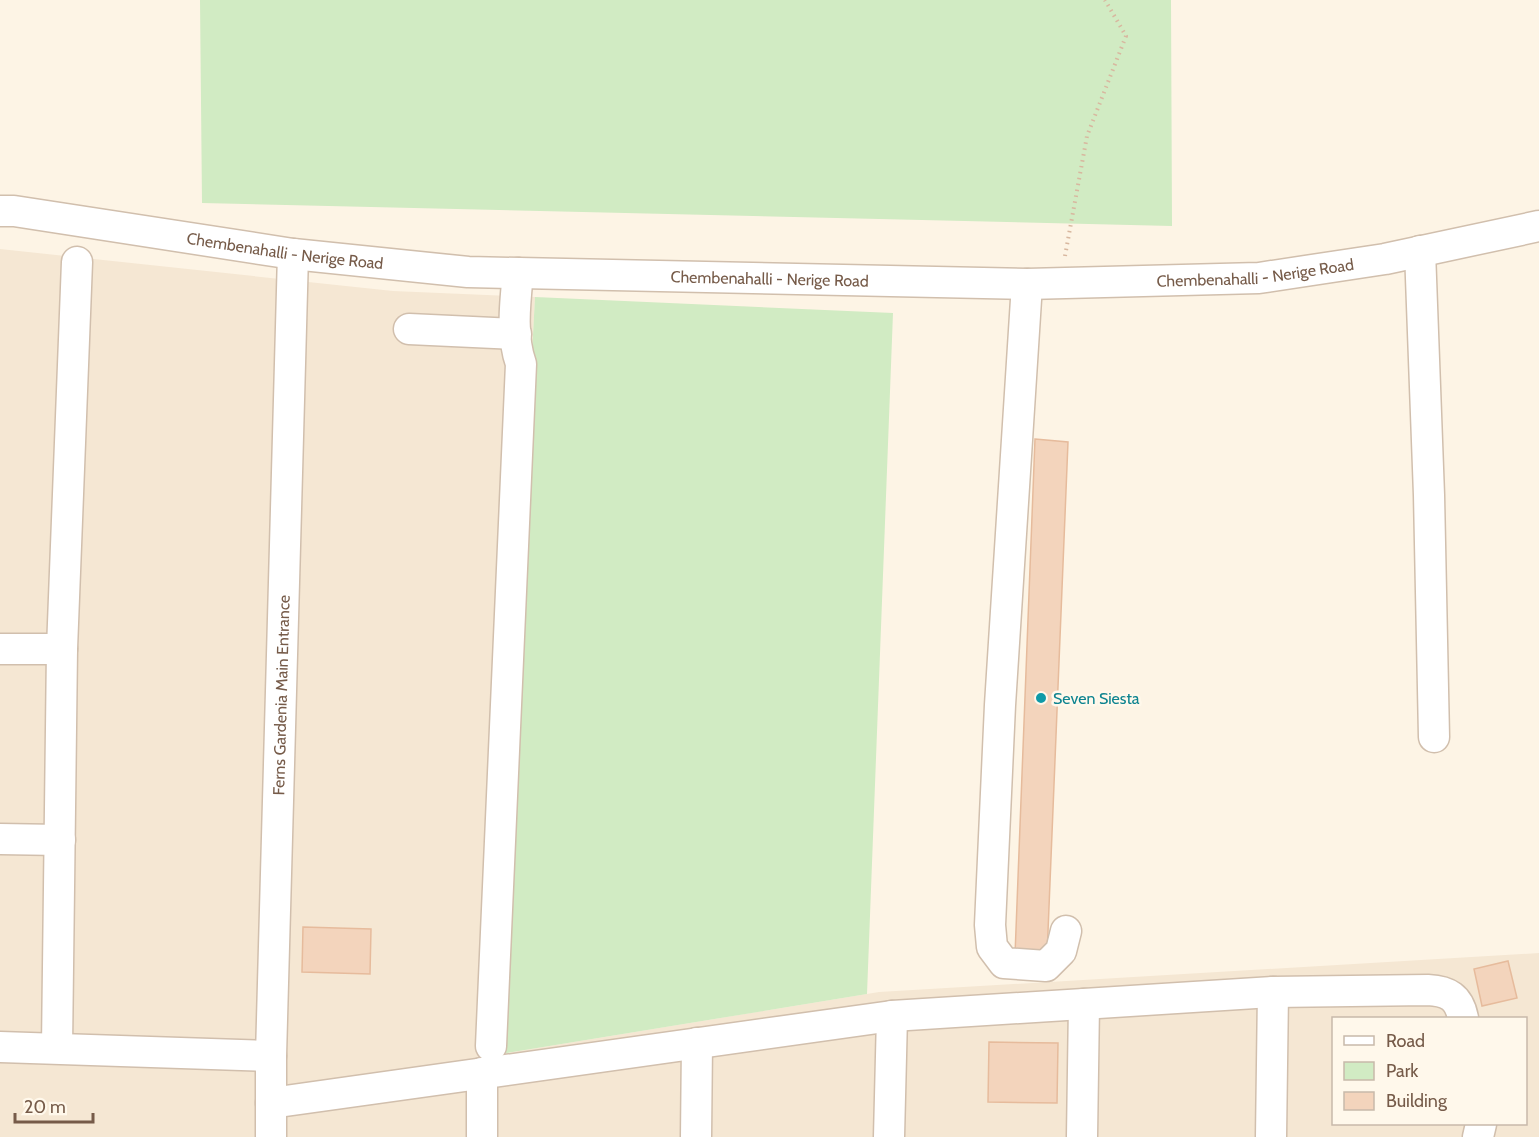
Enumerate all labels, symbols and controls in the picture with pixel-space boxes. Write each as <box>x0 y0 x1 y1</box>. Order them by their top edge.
street label: Chembenahalli - Nerige Road <box>185 229 384 273</box>
street label: Chembenahalli - Nerige Road <box>1156 255 1355 291</box>
street label: Chembenahalli - Nerige Road <box>670 267 869 291</box>
street label: Ferns Gardenia Main Entrance <box>269 595 294 796</box>
place label: Seven Siesta <box>1053 689 1140 708</box>
marker: Seven Siesta <box>1034 691 1048 705</box>
legend <box>1332 1017 1527 1125</box>
text: Road <box>1386 1030 1425 1052</box>
text: Park <box>1386 1060 1419 1082</box>
scale bar <box>15 1086 93 1124</box>
text: Building <box>1386 1090 1448 1112</box>
text: 20 m <box>24 1096 66 1118</box>

